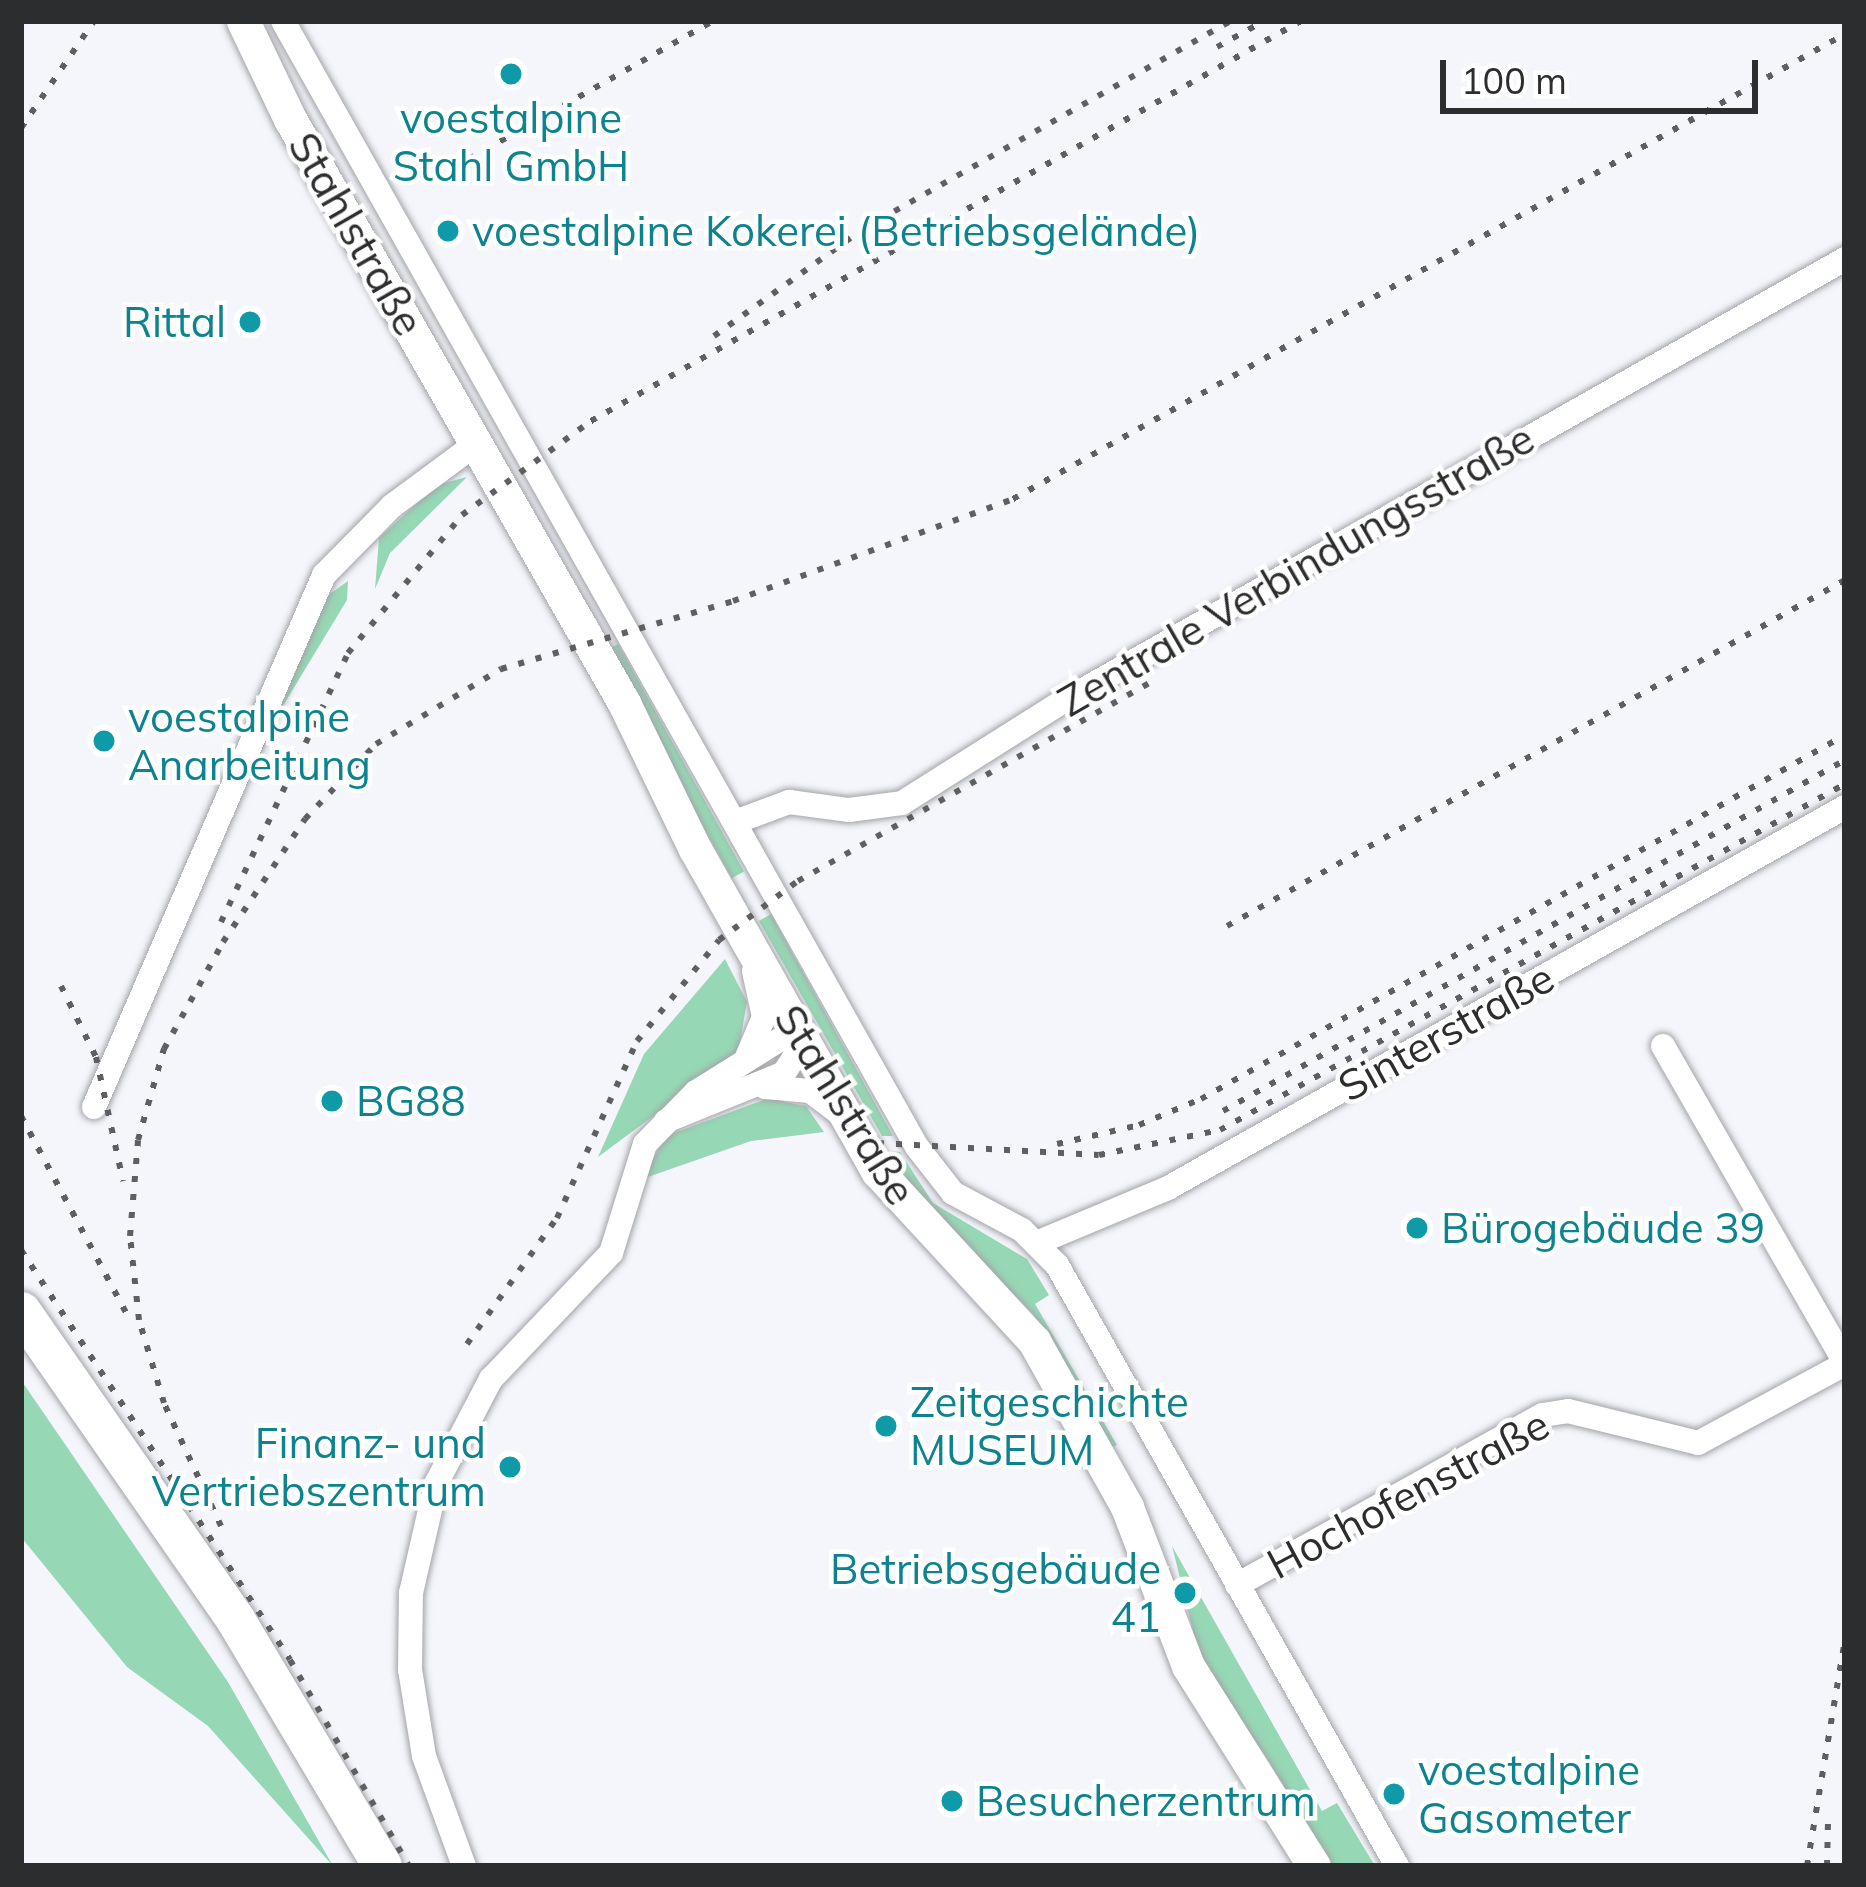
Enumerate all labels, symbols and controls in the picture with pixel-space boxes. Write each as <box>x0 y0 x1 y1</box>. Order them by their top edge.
scale bar <box>1446 36 1764 110</box>
text: 100 m <box>1461 58 1567 103</box>
marker: voestalpine Stahl GmbH <box>498 61 524 87</box>
place label: voestalpine Stahl GmbH <box>393 93 629 192</box>
street label: Stahlstraße <box>278 124 434 344</box>
place label: voestalpine Kokerei (Betriebsgelände) <box>472 206 1200 256</box>
marker: voestalpine Kokerei (Betriebsgelände) <box>435 218 461 244</box>
place label: Rittal <box>123 297 226 347</box>
marker: Rittal <box>237 309 263 335</box>
street label: Zentrale Verbindungsstraße <box>1049 413 1543 727</box>
place label: voestalpine Anarbeitung <box>128 692 371 790</box>
marker: voestalpine Anarbeitung <box>91 728 117 754</box>
street label: Sinterstraße <box>1330 952 1562 1112</box>
street label: Stahlstraße <box>764 996 926 1214</box>
place label: BG88 <box>356 1076 466 1126</box>
marker: BG88 <box>319 1088 345 1114</box>
place label: Bürogebäude 39 <box>1441 1203 1765 1253</box>
marker: Bürogebäude 39 <box>1404 1215 1430 1241</box>
place label: Zeitgeschichte MUSEUM <box>910 1377 1189 1476</box>
street label: Hochofenstraße <box>1259 1399 1557 1589</box>
marker: Zeitgeschichte MUSEUM <box>873 1413 899 1439</box>
place label: Finanz- und Vertriebszentrum <box>151 1418 486 1516</box>
marker: Finanz- und Vertriebszentrum <box>497 1454 523 1480</box>
place label: Betriebsgebäude 41 <box>830 1544 1161 1642</box>
marker: Betriebsgebäude 41 <box>1172 1580 1198 1606</box>
place label: voestalpine Gasometer <box>1418 1745 1640 1844</box>
place label: Besucherzentrum <box>976 1776 1316 1826</box>
marker: voestalpine Gasometer <box>1381 1781 1407 1807</box>
marker: Besucherzentrum <box>939 1788 965 1814</box>

